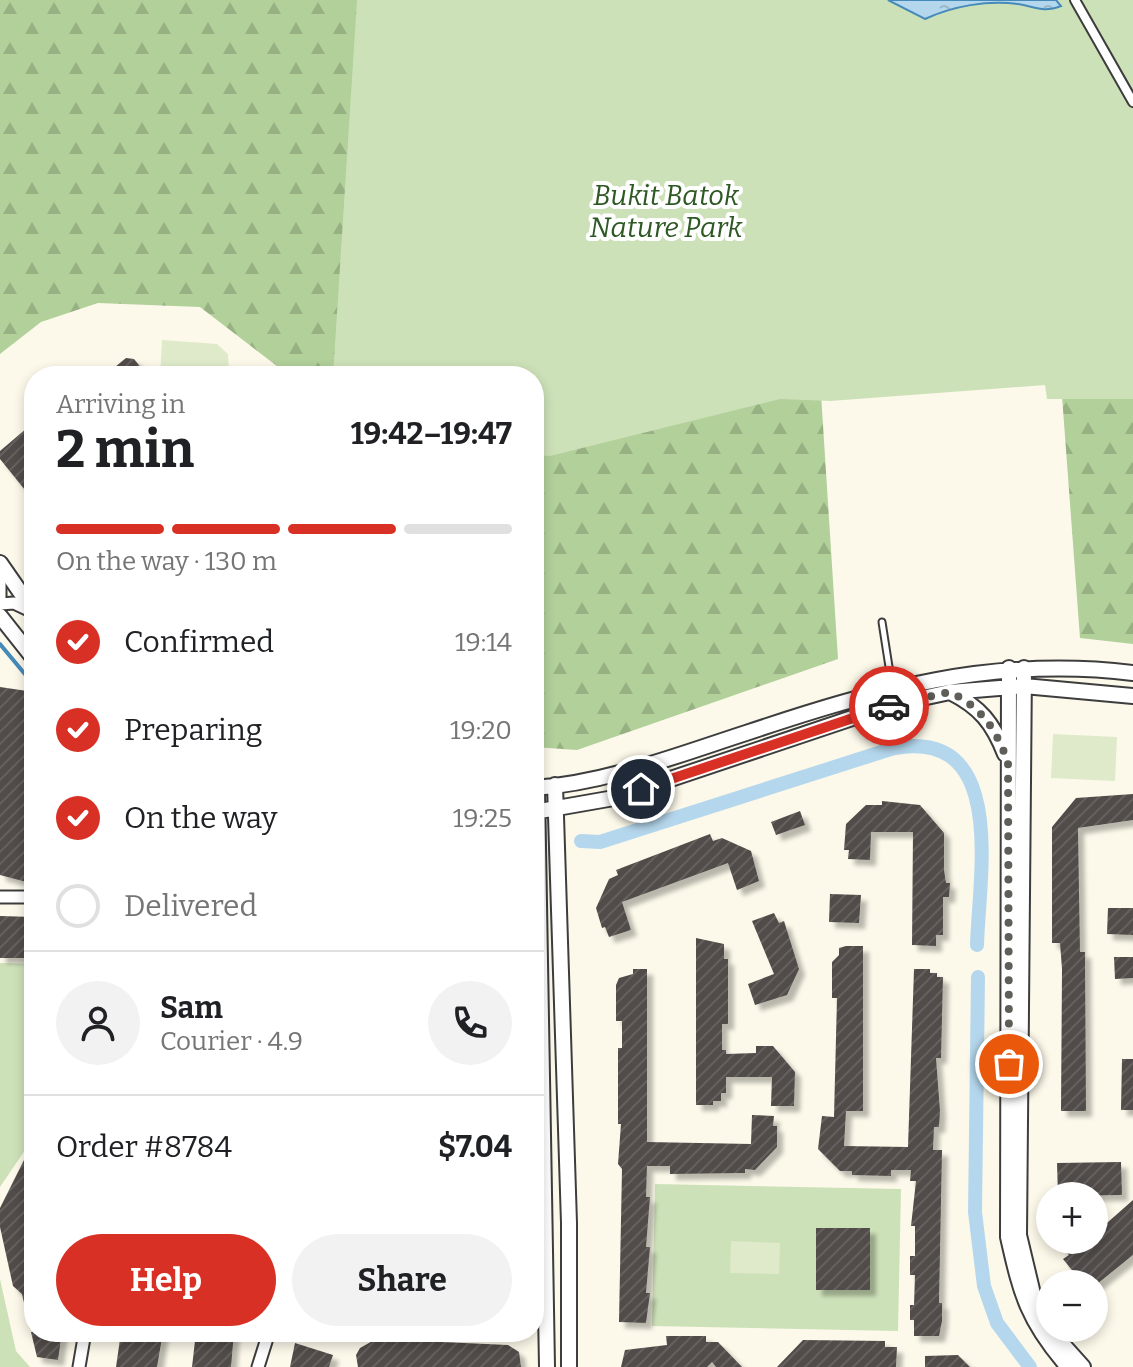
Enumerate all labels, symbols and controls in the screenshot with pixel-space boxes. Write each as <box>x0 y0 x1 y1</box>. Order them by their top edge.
park label: Bukit Batok Nature Park <box>589 179 743 244</box>
text: Arriving in <box>56 389 185 420</box>
text: 19:42–19:47 <box>351 416 512 452</box>
text: 2 min <box>56 418 194 481</box>
text: On the way · 130 m <box>56 546 277 577</box>
icon: check <box>56 620 100 664</box>
text: Confirmed <box>124 624 274 660</box>
text: 19:14 <box>455 627 512 658</box>
courier <box>849 666 929 746</box>
icon: car <box>867 684 911 728</box>
icon: check <box>56 708 100 752</box>
text: Preparing <box>124 712 262 748</box>
text: 19:20 <box>450 715 512 746</box>
pin <box>607 755 675 823</box>
icon: home <box>619 767 663 811</box>
icon: check <box>56 796 100 840</box>
text: On the way <box>124 800 277 836</box>
text: 19:25 <box>453 803 512 834</box>
text: Delivered <box>124 888 257 924</box>
button: person <box>56 981 140 1065</box>
button: phone <box>428 981 512 1065</box>
text: Sam <box>160 990 223 1026</box>
text: Courier · 4.9 <box>160 1026 303 1057</box>
pin <box>975 1030 1043 1098</box>
icon: bag <box>987 1042 1031 1086</box>
text: Order #8784 <box>56 1129 232 1165</box>
text: $7.04 <box>438 1129 512 1165</box>
map controls <box>1036 1182 1108 1342</box>
button: + <box>1036 1182 1108 1254</box>
button: Help <box>56 1234 276 1326</box>
button: Share <box>292 1234 512 1326</box>
button: − <box>1036 1270 1108 1342</box>

